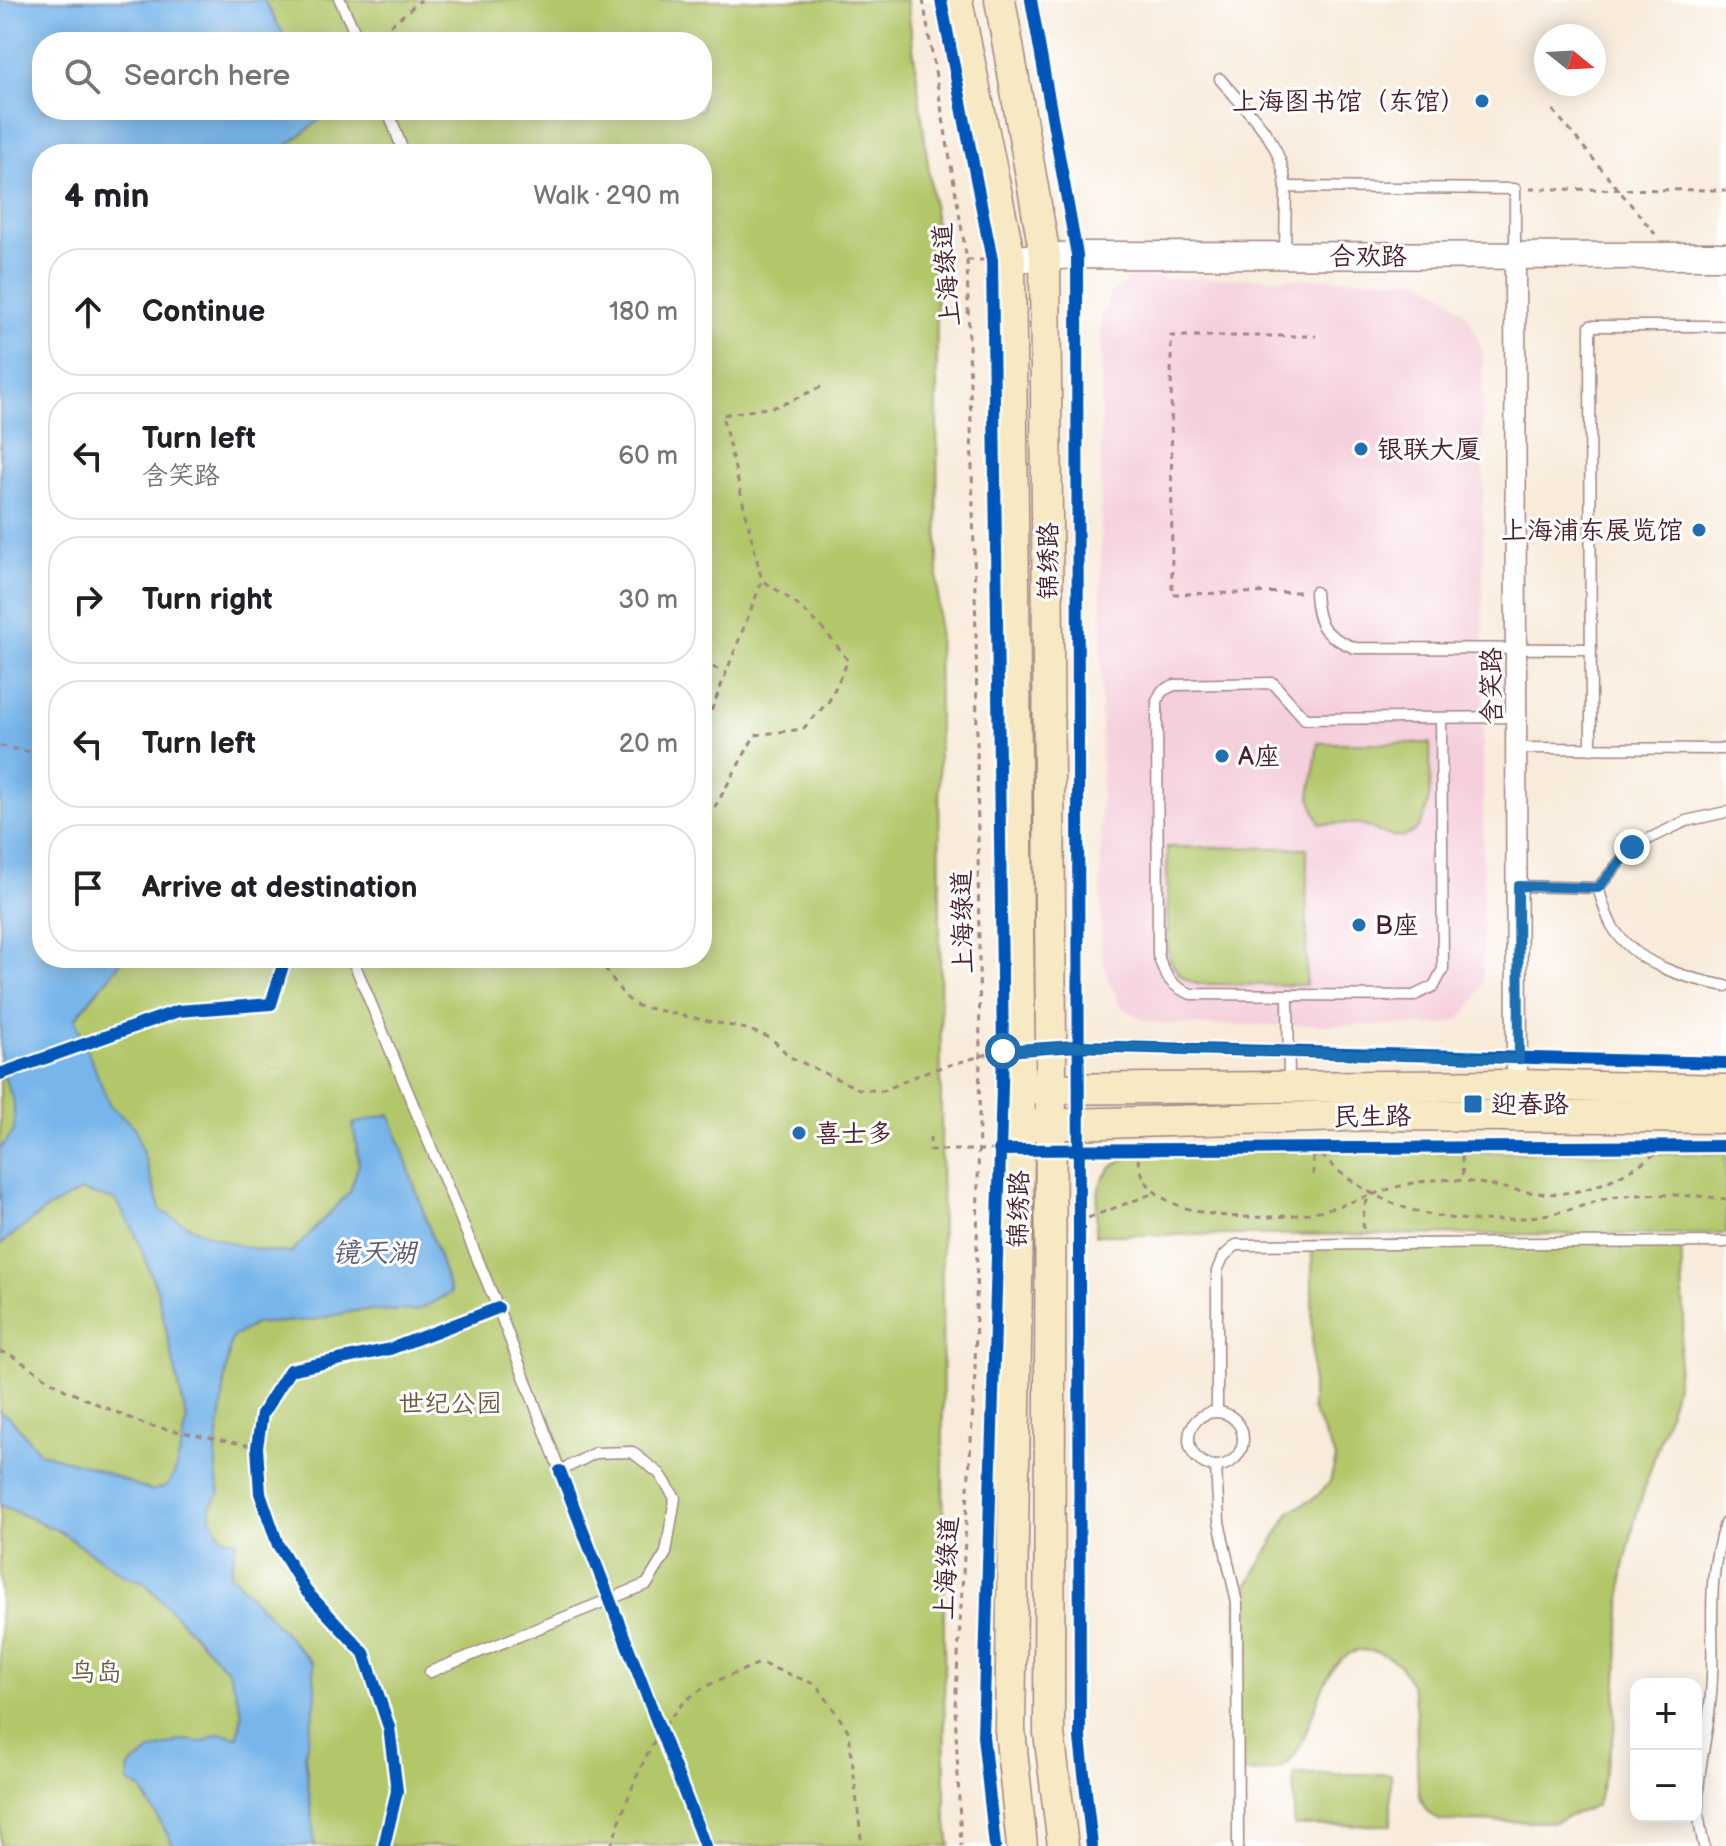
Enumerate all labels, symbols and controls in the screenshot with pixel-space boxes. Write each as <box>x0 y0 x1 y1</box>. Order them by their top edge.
north arrow <box>1534 24 1606 96</box>
search box <box>32 32 712 120</box>
icon: search <box>60 54 104 98</box>
text: Search here <box>124 58 290 94</box>
place label: 上海图书馆（东馆） <box>1232 87 1466 118</box>
marker: 上海图书馆（东馆） <box>1473 92 1491 110</box>
text: 4 min <box>64 176 150 217</box>
text: Walk · 290 m <box>533 181 680 212</box>
street label: 上海绿道 <box>928 222 967 328</box>
street label: 合欢路 <box>1329 242 1407 273</box>
icon: ahead <box>66 290 110 334</box>
text: Continue <box>142 294 265 330</box>
text: 180 m <box>609 297 678 328</box>
text: Turn left <box>142 421 256 457</box>
icon: left <box>66 434 110 478</box>
place label: 银联大厦 <box>1377 435 1481 466</box>
marker: 银联大厦 <box>1352 440 1370 458</box>
text: 60 m <box>618 441 678 472</box>
text: 含笑路 <box>142 461 220 492</box>
place label: 上海浦东展览馆 <box>1501 516 1683 547</box>
marker: 上海浦东展览馆 <box>1690 521 1708 539</box>
street label: 锦绣路 <box>1034 522 1065 600</box>
icon: right <box>66 578 110 622</box>
text: Turn right <box>142 582 273 618</box>
text: 30 m <box>618 585 678 616</box>
street label: 含笑路 <box>1477 647 1508 725</box>
icon: left <box>66 722 110 766</box>
text: Turn left <box>142 726 256 762</box>
text: 20 m <box>619 729 678 760</box>
place label: A座 <box>1238 742 1280 773</box>
marker: A座 <box>1213 747 1231 765</box>
route end <box>1614 829 1650 865</box>
icon: arrive <box>66 866 110 910</box>
text: Arrive at destination <box>142 870 418 906</box>
street label: 上海绿道 <box>947 870 980 974</box>
place label: B座 <box>1375 911 1419 942</box>
marker: B座 <box>1350 916 1368 934</box>
route start <box>985 1033 1021 1069</box>
place label: 迎春路 <box>1491 1090 1569 1121</box>
marker: 迎春路 <box>1462 1093 1484 1115</box>
street label: 民生路 <box>1333 1101 1411 1134</box>
place label: 喜士多 <box>815 1119 893 1150</box>
marker: 喜士多 <box>790 1124 808 1142</box>
street label: 锦绣路 <box>1003 1170 1036 1248</box>
water label: 镜天湖 <box>332 1237 419 1270</box>
park label: 世纪公园 <box>398 1389 502 1420</box>
street label: 上海绿道 <box>929 1515 966 1621</box>
park label: 鸟岛 <box>70 1658 122 1689</box>
map controls <box>1630 1678 1702 1822</box>
button: + <box>1630 1678 1702 1750</box>
button: − <box>1630 1750 1702 1822</box>

